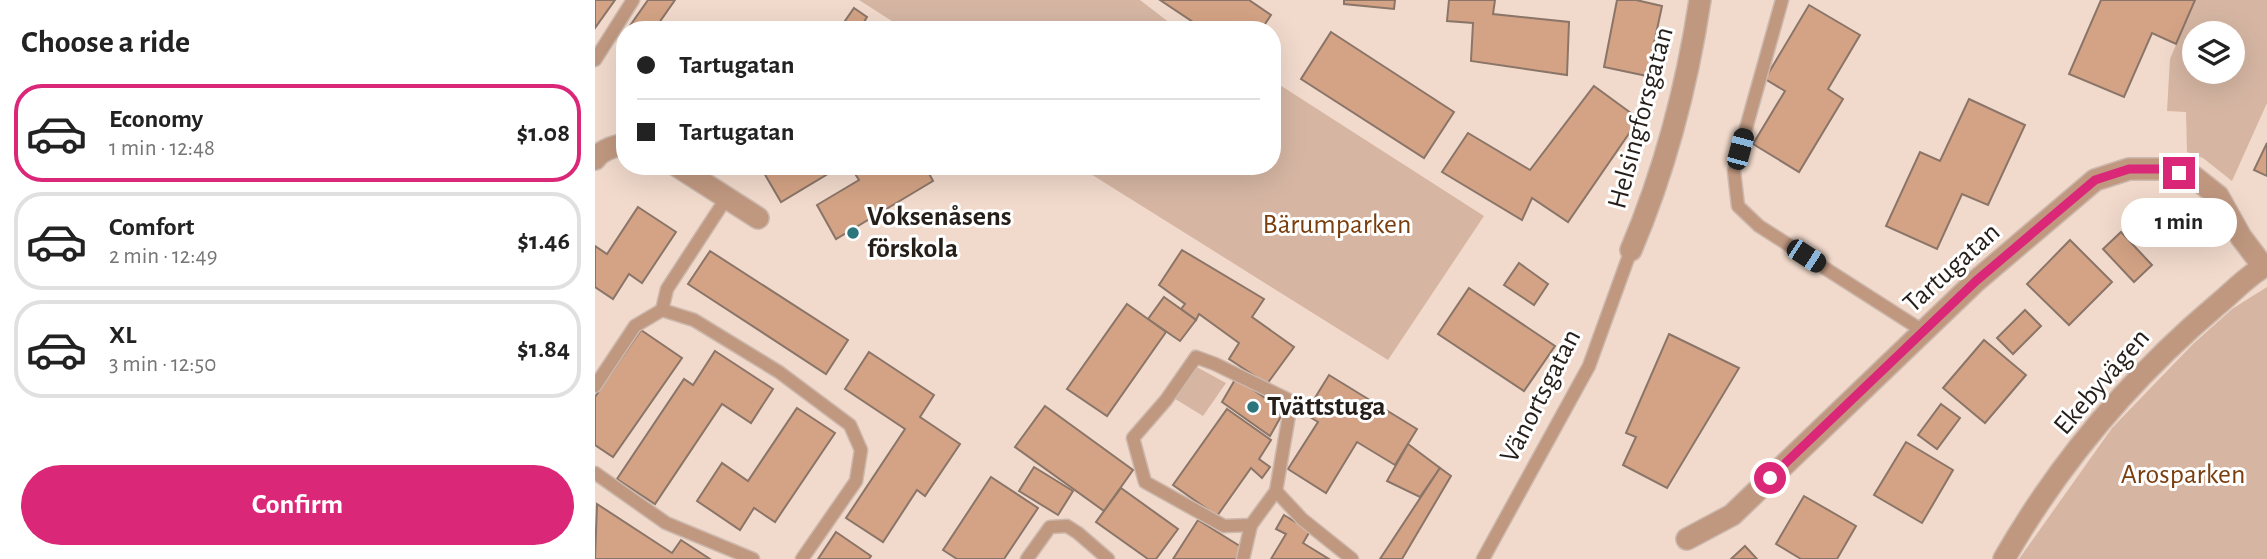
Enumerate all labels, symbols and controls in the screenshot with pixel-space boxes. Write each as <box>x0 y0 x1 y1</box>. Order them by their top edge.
map controls <box>2182 21 2245 84</box>
button: layers <box>2182 21 2245 84</box>
street label: Helsingforsgatan <box>1603 24 1679 212</box>
text: Choose a ride <box>21 26 190 58</box>
text: Tartugatan <box>679 52 794 78</box>
icon: car <box>25 102 88 165</box>
text: Economy <box>109 106 203 132</box>
text: Tartugatan <box>679 119 794 145</box>
text: $1.08 <box>517 120 570 146</box>
car <box>1725 126 1756 172</box>
text: 1 min · 12:48 <box>109 137 215 160</box>
route end <box>2163 157 2195 189</box>
callout: 1 min <box>2121 198 2237 246</box>
place label: Voksenåsens förskola <box>867 203 1012 263</box>
icon: car <box>25 210 88 273</box>
park label: Bärumparken <box>1263 211 1411 239</box>
text: 1 min <box>2155 211 2203 234</box>
text: Comfort <box>109 214 194 240</box>
street label: Tartugatan <box>1898 218 2006 318</box>
marker: Voksenåsens förskola <box>845 225 861 241</box>
text: $1.46 <box>517 228 570 254</box>
car <box>1783 236 1830 276</box>
text: 2 min · 12:49 <box>109 245 217 268</box>
icon: car <box>25 318 88 381</box>
text: XL <box>109 322 136 348</box>
street label: Ekebyvägen <box>2049 324 2155 440</box>
street label: Vänortsgatan <box>1496 325 1586 467</box>
text: $1.84 <box>517 336 570 362</box>
text: 3 min · 12:50 <box>109 353 216 376</box>
place label: Tvättstuga <box>1267 393 1386 421</box>
marker: Tvättstuga <box>1245 399 1261 415</box>
park label: Arosparken <box>2121 461 2245 489</box>
route start <box>1754 462 1786 494</box>
button: Confirm <box>21 465 574 545</box>

